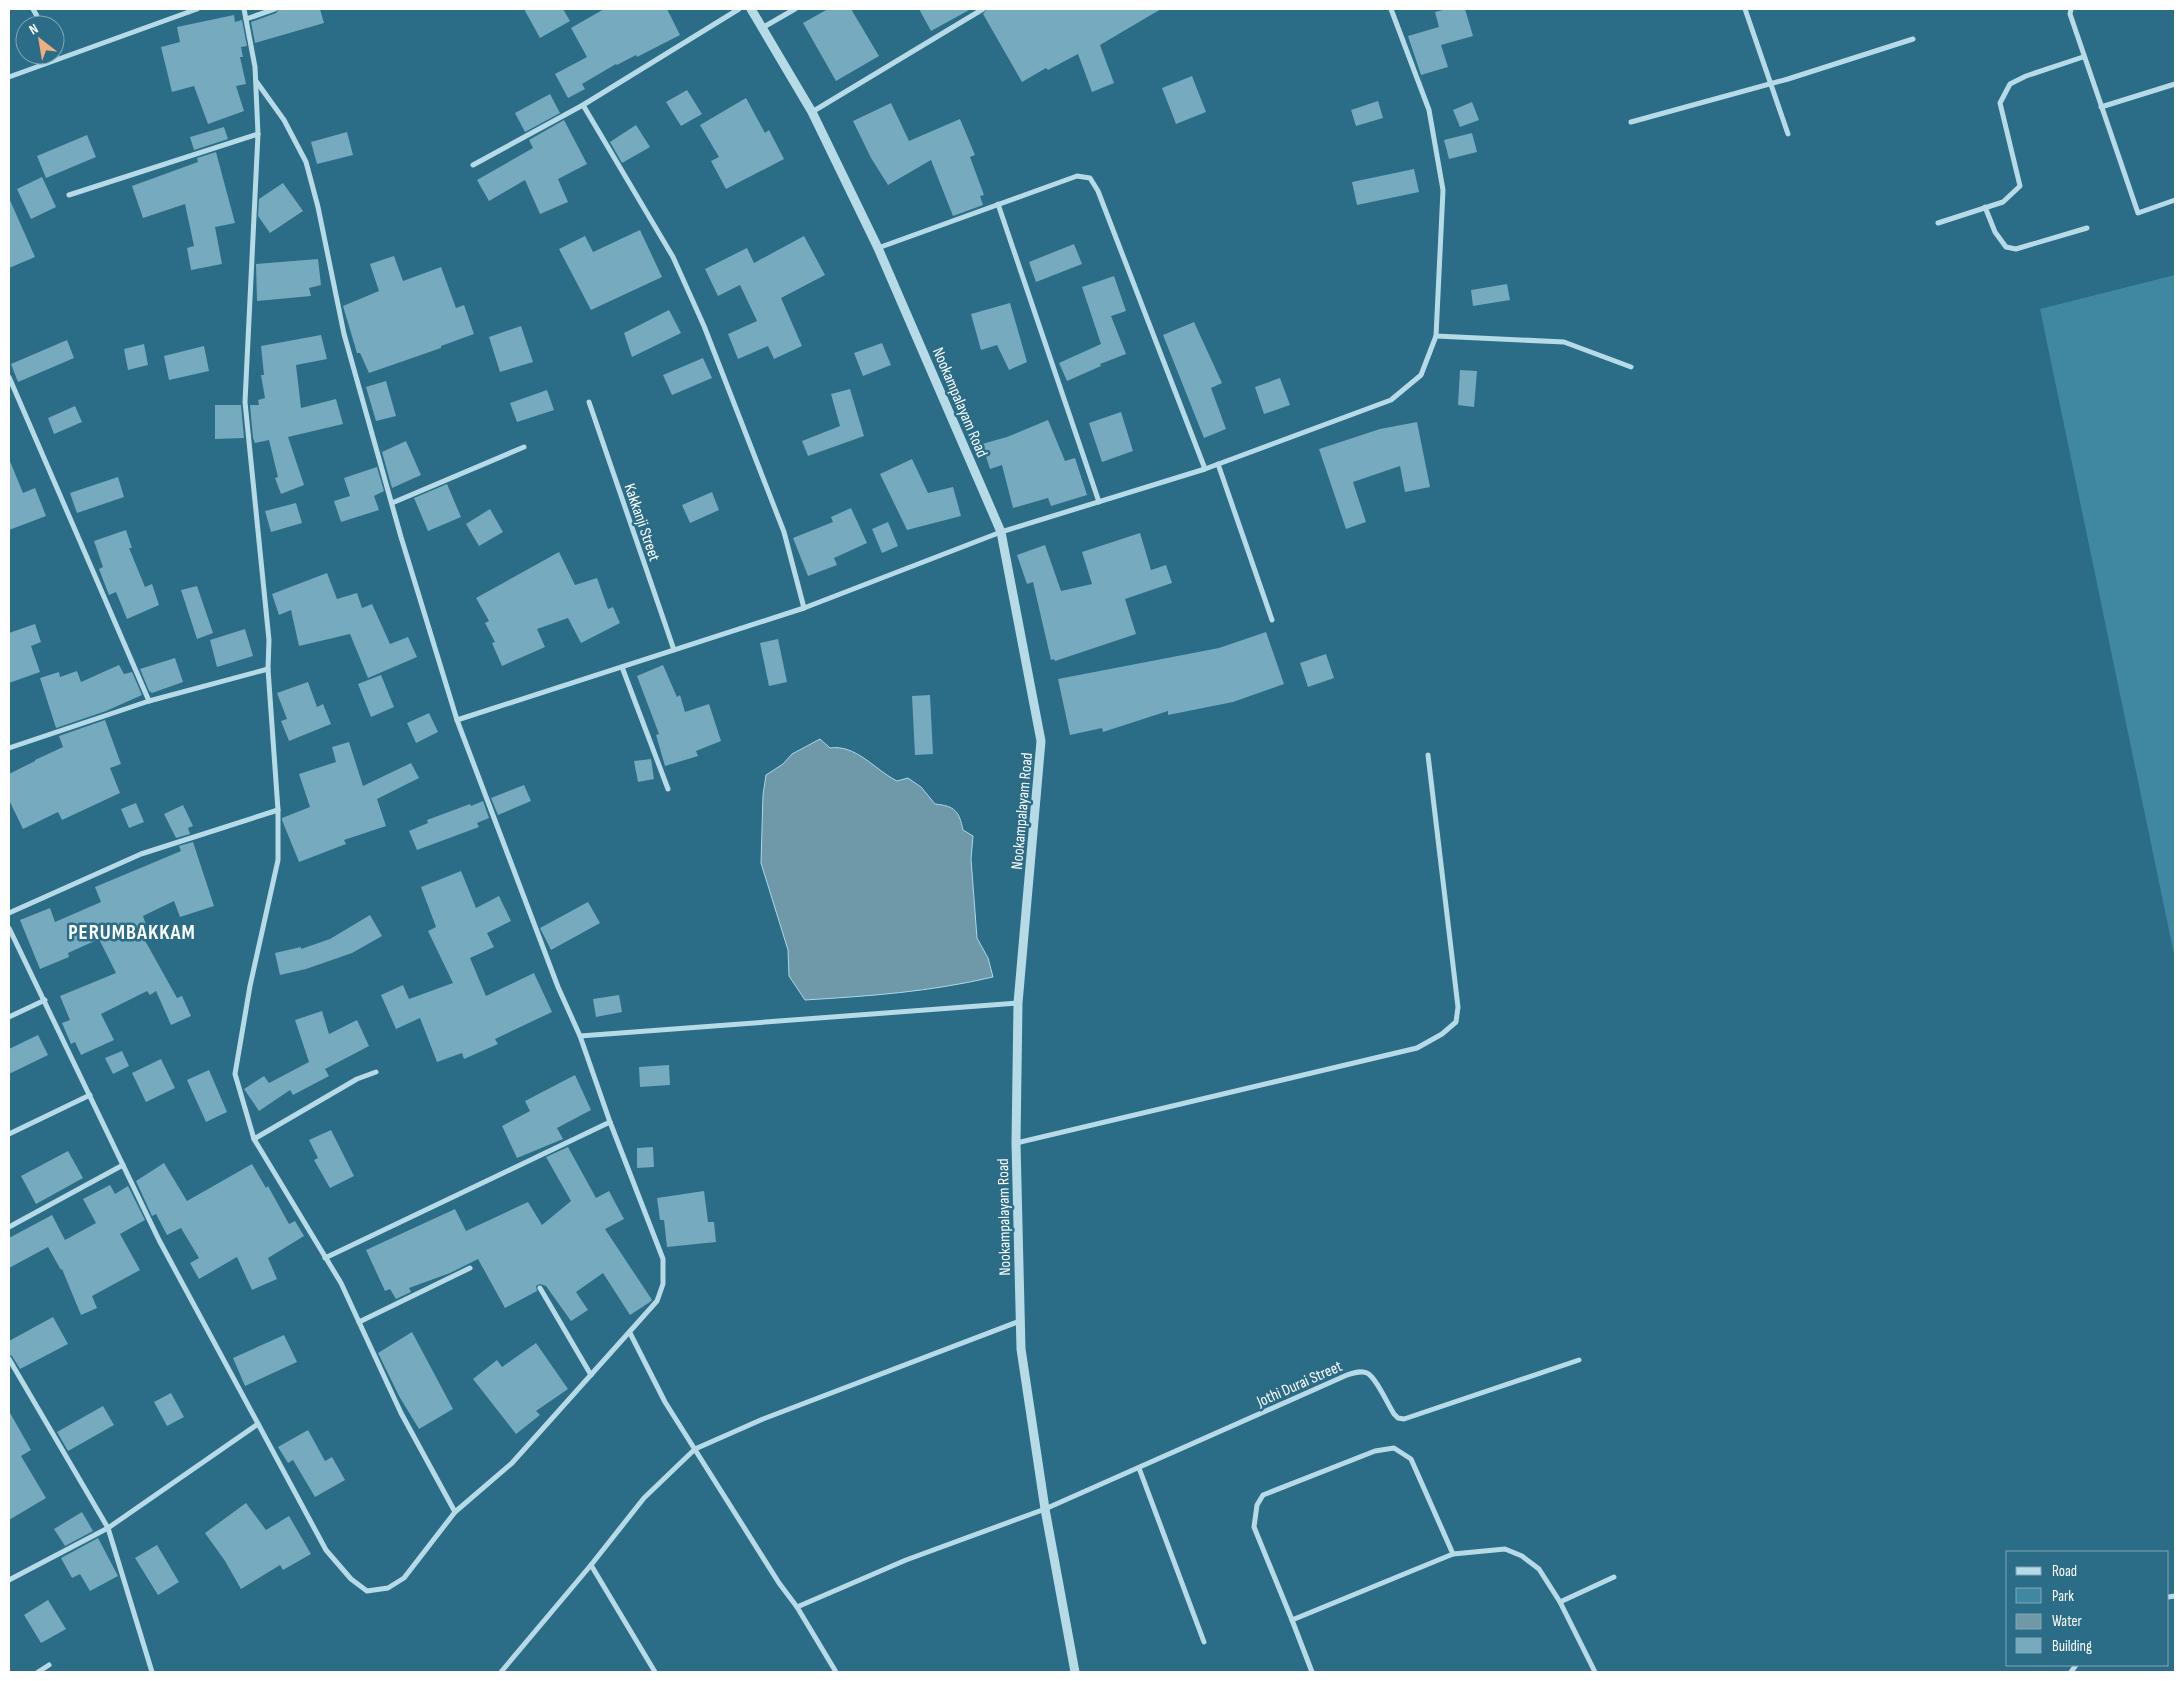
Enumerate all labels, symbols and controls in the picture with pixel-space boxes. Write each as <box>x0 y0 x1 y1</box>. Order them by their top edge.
north arrow <box>15 15 65 65</box>
text: N <box>26 20 41 38</box>
street label: Nookampalayam Road <box>928 345 991 460</box>
street label: Kakkanji Street <box>619 481 664 564</box>
street label: Nookampalayam Road <box>1008 752 1037 870</box>
district label: PERUMBAKKAM <box>68 920 196 945</box>
street label: Nookampalayam Road <box>994 1158 1015 1276</box>
street label: Jothi Durai Street <box>1253 1357 1345 1412</box>
legend <box>2006 1551 2169 1666</box>
text: Road <box>2052 1562 2077 1581</box>
text: Park <box>2052 1587 2074 1606</box>
text: Water <box>2052 1612 2083 1631</box>
text: Building <box>2052 1637 2092 1656</box>

